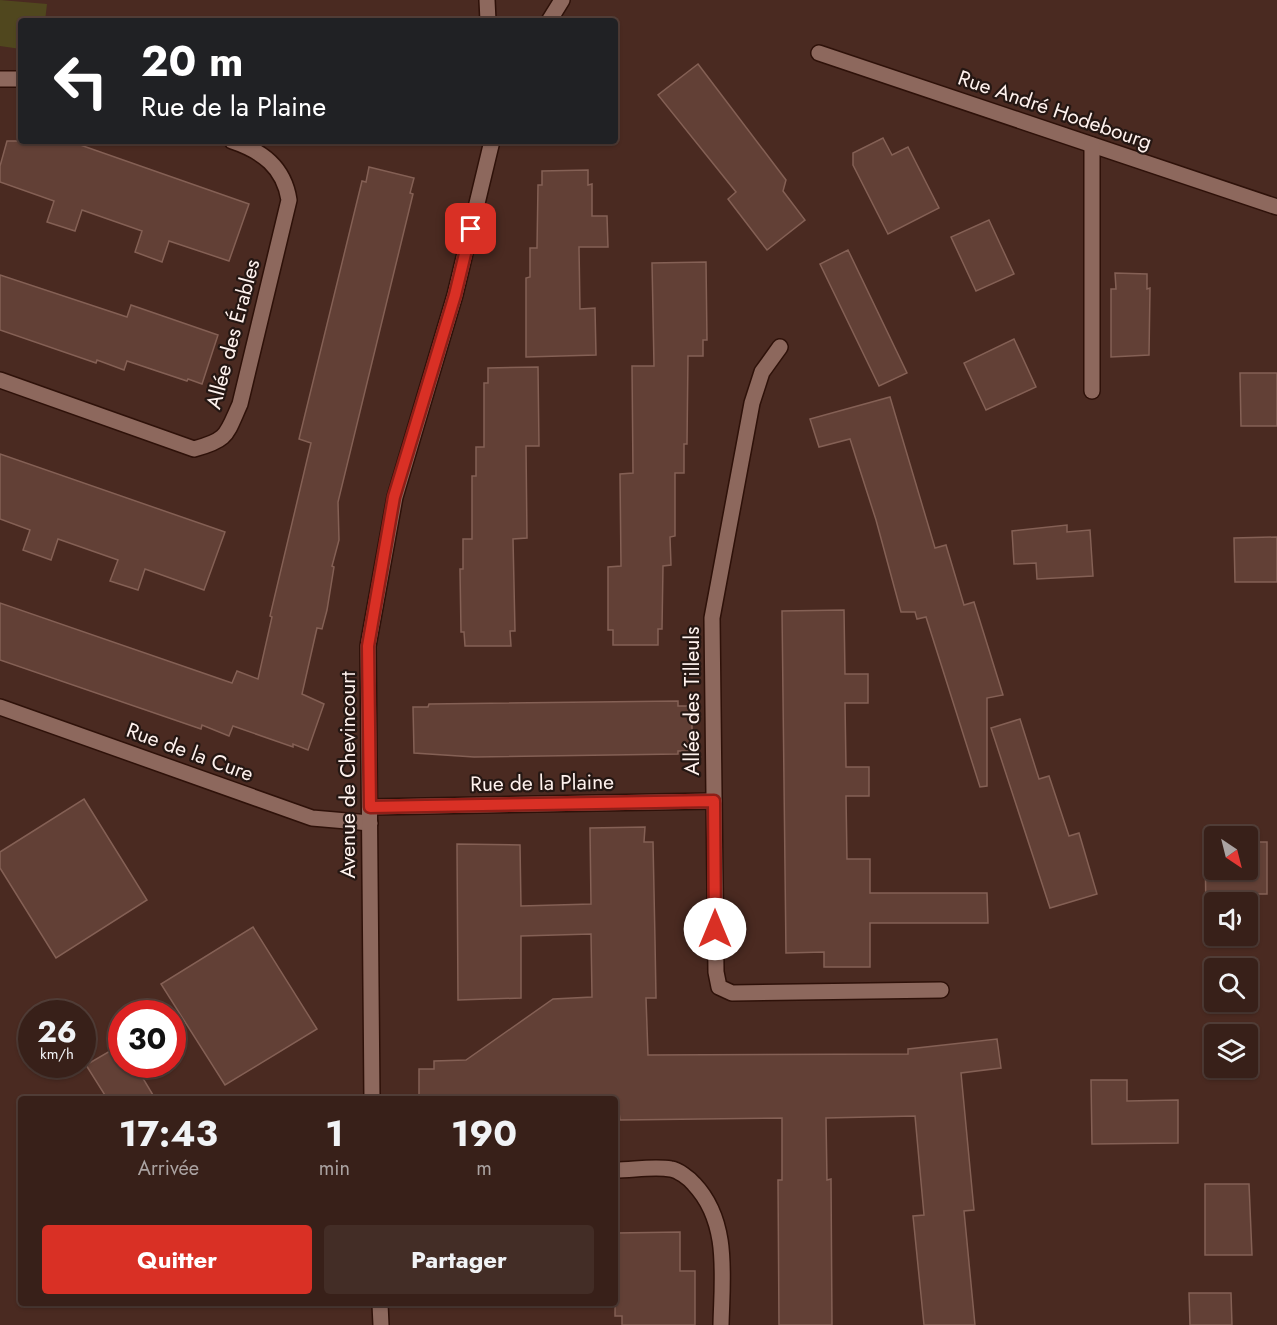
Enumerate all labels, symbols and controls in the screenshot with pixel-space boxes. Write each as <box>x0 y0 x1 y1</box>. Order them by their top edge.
text: 20 m <box>141 31 243 92</box>
icon: left <box>42 42 120 120</box>
street label: Rue André Hodebourg <box>954 63 1156 157</box>
text: Rue de la Plaine <box>141 87 326 126</box>
pin <box>445 203 496 254</box>
icon: arrive <box>454 212 487 245</box>
street label: Allée des Érables <box>199 256 267 412</box>
street label: Allée des Tilleuls <box>677 626 707 776</box>
street label: Avenue de Chevincourt <box>333 671 363 879</box>
street label: Rue de la Cure <box>122 715 258 789</box>
street label: Rue de la Plaine <box>470 767 614 799</box>
north arrow <box>1204 826 1258 880</box>
map controls <box>1204 826 1258 1078</box>
button: sound <box>1204 892 1258 946</box>
position arrow <box>683 897 747 961</box>
button: search <box>1204 958 1258 1012</box>
speed limit sign: 30 <box>108 1000 186 1078</box>
text: 26 <box>37 1010 77 1053</box>
button: layers <box>1204 1024 1258 1078</box>
text: km/h <box>40 1043 74 1065</box>
text: 17:43 <box>119 1107 218 1159</box>
text: 1 <box>325 1107 344 1159</box>
text: 190 <box>451 1107 517 1159</box>
text: Arrivée <box>138 1154 199 1183</box>
text: min <box>319 1154 350 1183</box>
text: m <box>476 1154 492 1183</box>
button: Quitter <box>42 1225 312 1294</box>
button: Partager <box>324 1225 594 1294</box>

